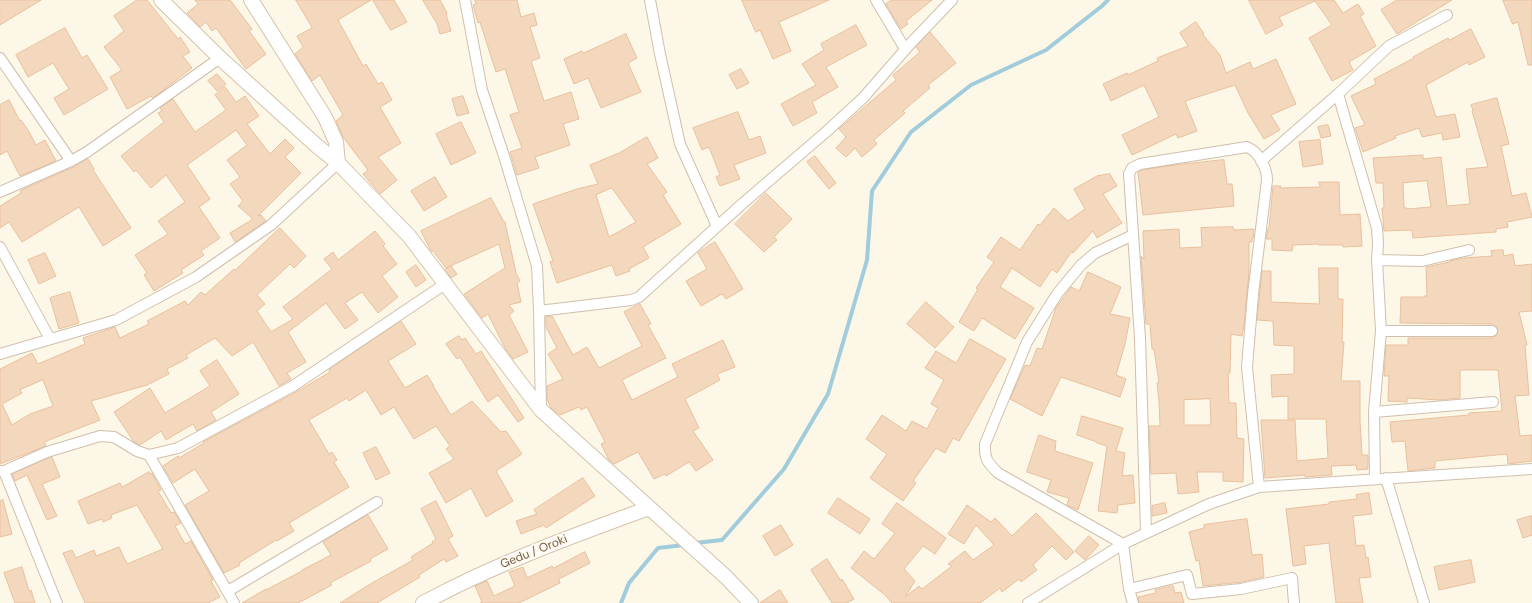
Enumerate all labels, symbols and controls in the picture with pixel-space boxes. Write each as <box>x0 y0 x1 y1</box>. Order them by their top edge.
street label: Gedu / Oroki <box>498 532 570 572</box>

